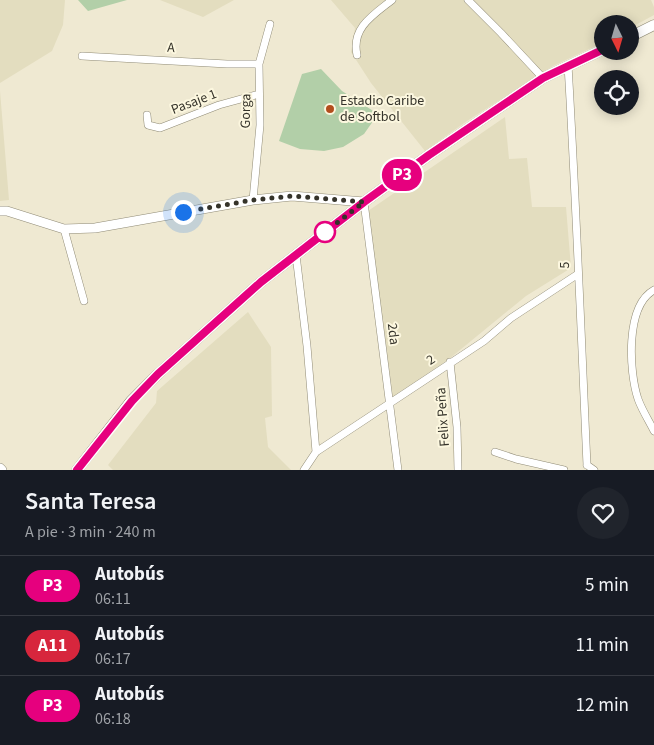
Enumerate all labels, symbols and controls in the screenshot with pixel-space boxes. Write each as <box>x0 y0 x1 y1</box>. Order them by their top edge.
north arrow <box>594 15 639 60</box>
map controls <box>594 15 639 115</box>
street label: A <box>167 38 176 58</box>
button: locate <box>594 70 639 115</box>
street label: Pasaje 1 <box>168 84 220 120</box>
place label: Estadio Caribe de Softbol <box>340 91 424 127</box>
street label: Gorga <box>236 93 256 129</box>
marker: Estadio Caribe de Softbol <box>324 103 336 115</box>
line badge: P3 <box>380 159 424 191</box>
text: P3 <box>392 162 412 187</box>
your location <box>171 200 196 225</box>
unlabelled marker <box>314 221 336 243</box>
street label: 5 <box>555 261 575 269</box>
street label: 2da <box>382 322 404 346</box>
street label: 2 <box>423 350 440 370</box>
street label: Felix Peña <box>431 387 455 447</box>
text: Santa Teresa <box>25 484 156 519</box>
button: heart <box>577 487 629 539</box>
text: A pie · 3 min · 240 m <box>25 521 156 543</box>
text: Autobús <box>95 561 164 588</box>
text: 5 min <box>585 572 629 599</box>
text: P3 <box>42 573 63 598</box>
text: 06:11 <box>95 588 131 610</box>
text: Autobús <box>95 621 164 648</box>
text: 11 min <box>575 632 629 659</box>
text: A11 <box>38 633 67 658</box>
text: 06:17 <box>95 648 131 670</box>
text: Autobús <box>95 681 164 708</box>
text: 12 min <box>575 692 629 719</box>
text: P3 <box>42 693 63 718</box>
text: 06:18 <box>95 708 131 730</box>

